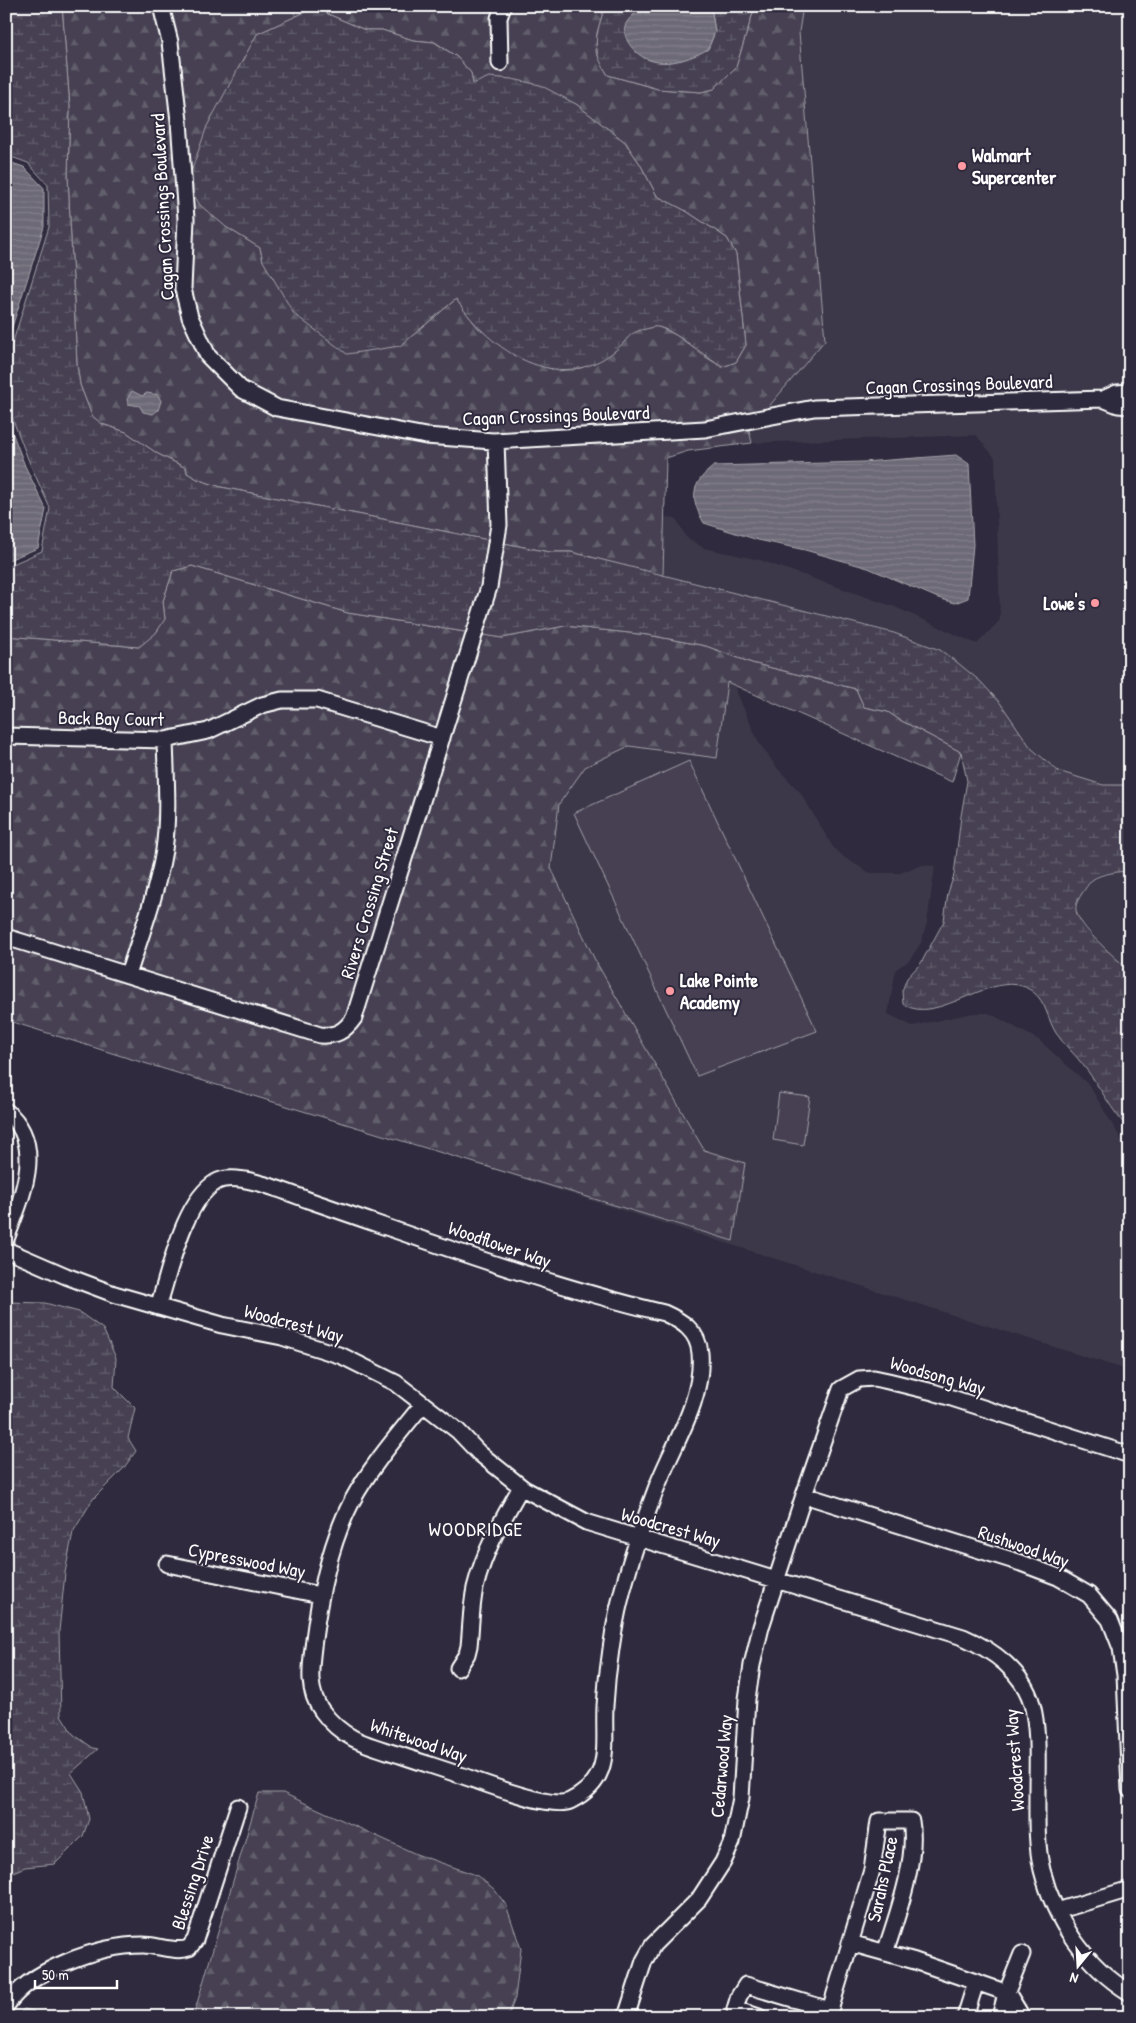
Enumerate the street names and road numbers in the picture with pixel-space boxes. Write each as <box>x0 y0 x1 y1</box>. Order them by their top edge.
street label: Cagan Crossings Boulevard <box>144 112 180 301</box>
street label: Cagan Crossings Boulevard <box>865 368 1053 400</box>
street label: Cagan Crossings Boulevard <box>462 399 650 431</box>
street label: Back Bay Court <box>58 704 165 732</box>
street label: Rivers Crossing Street <box>334 824 405 982</box>
street label: Woodflower Way <box>445 1214 555 1274</box>
street label: Woodcrest Way <box>241 1297 347 1349</box>
street label: Woodsong Way <box>887 1349 989 1401</box>
street label: Woodcrest Way <box>618 1500 724 1554</box>
street label: Rushwood Way <box>975 1518 1073 1574</box>
street label: Cypresswood Way <box>186 1536 308 1584</box>
street label: Woodcrest Way <box>997 1708 1031 1812</box>
street label: Whitewood Way <box>367 1711 471 1769</box>
street label: Cedarwood Way <box>704 1713 738 1819</box>
street label: Blessing Drive <box>164 1831 220 1933</box>
street label: Sarahs Place <box>860 1833 904 1924</box>

